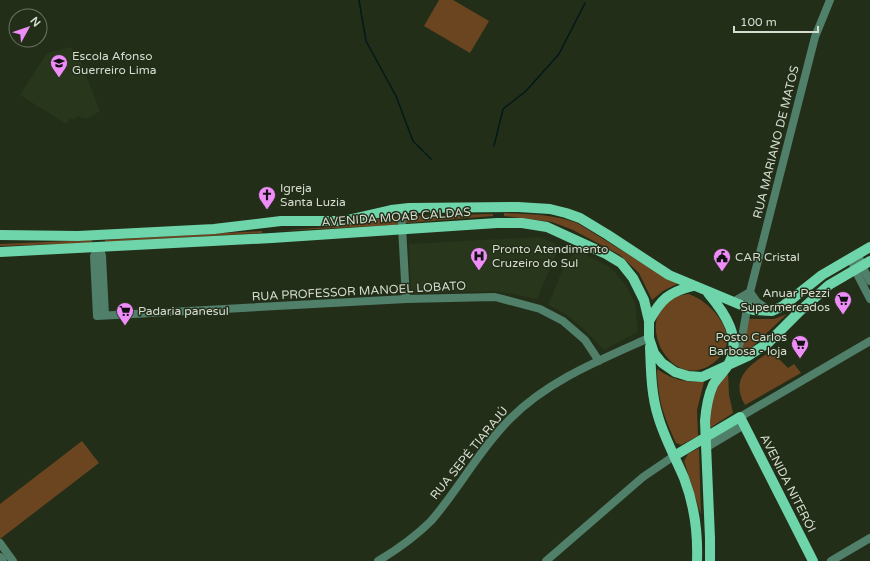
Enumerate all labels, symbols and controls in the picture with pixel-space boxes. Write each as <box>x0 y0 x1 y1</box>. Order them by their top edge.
north arrow <box>8 8 48 48</box>
scale bar <box>734 8 818 34</box>
text: N <box>27 14 43 29</box>
text: 100 m <box>740 15 777 29</box>
place label: Escola Afonso Guerreiro Lima <box>72 49 156 77</box>
school or university icon: Escola Afonso Guerreiro Lima <box>49 53 69 78</box>
street label: RUA MARIANO DE MATOS <box>750 64 802 220</box>
place label: Igreja Santa Luzia <box>280 181 346 209</box>
church icon: Igreja Santa Luzia <box>257 185 277 210</box>
street label: AVENIDA MOAB CALDAS <box>321 205 471 229</box>
place label: Pronto Atendimento Cruzeiro do Sul <box>492 242 608 270</box>
hospital icon: Pronto Atendimento Cruzeiro do Sul <box>469 246 489 271</box>
public building icon: CAR Cristal <box>712 247 732 272</box>
place label: CAR Cristal <box>735 250 800 264</box>
street label: RUA PROFESSOR MANOEL LOBATO <box>252 278 467 304</box>
place label: Anuar Pezzi Supermercados <box>740 286 830 314</box>
supermarket icon: Anuar Pezzi Supermercados <box>833 290 853 315</box>
supermarket icon: Padaria panesul <box>115 301 135 326</box>
place label: Padaria panesul <box>138 304 229 318</box>
place label: Posto Carlos Barbosa - loja <box>709 330 787 358</box>
supermarket icon: Posto Carlos Barbosa - loja <box>790 334 810 359</box>
street label: RUA SEPÉ TIARAJÚ <box>427 404 511 502</box>
street label: AVENIDA NITERÓI <box>757 432 819 534</box>

